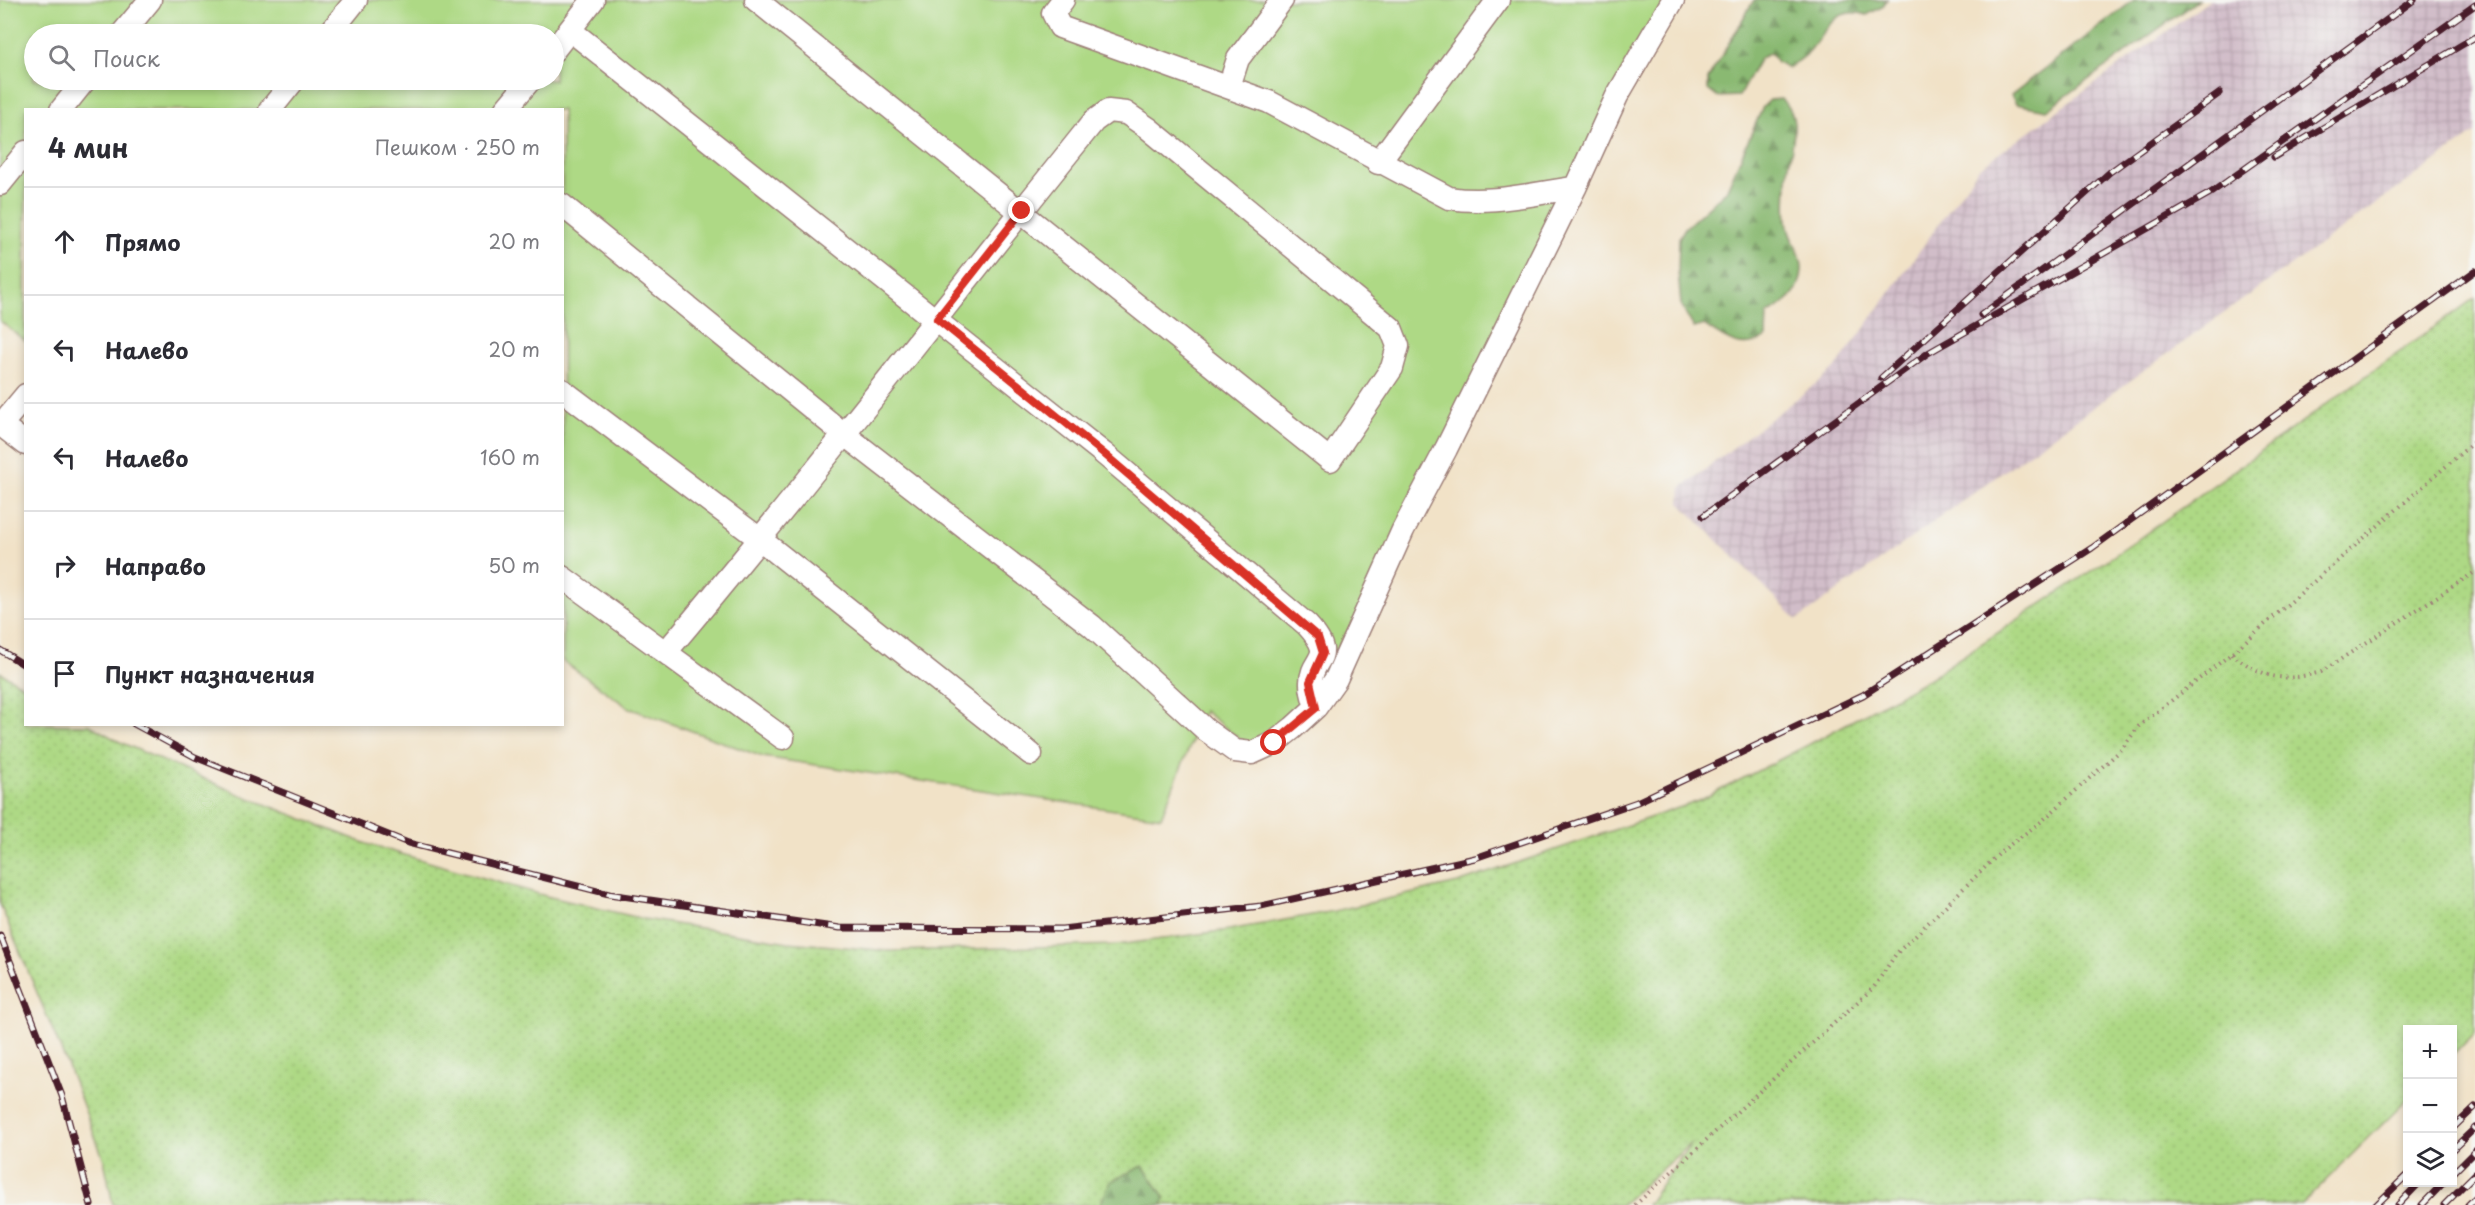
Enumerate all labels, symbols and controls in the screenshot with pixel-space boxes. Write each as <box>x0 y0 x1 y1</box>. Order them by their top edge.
search box <box>24 24 564 90</box>
icon: search <box>45 41 78 74</box>
text: Поиск <box>93 41 160 74</box>
text: 4 мин <box>48 128 129 167</box>
text: Пешком · 250 m <box>375 132 540 162</box>
route end <box>1008 197 1034 223</box>
icon: ahead <box>48 225 81 258</box>
text: Прямо <box>105 225 180 258</box>
text: 20 m <box>488 226 540 256</box>
icon: left <box>48 333 81 366</box>
text: Налево <box>105 333 188 366</box>
text: 20 m <box>488 334 540 364</box>
icon: left <box>48 441 81 474</box>
text: Налево <box>105 441 188 474</box>
text: 160 m <box>480 442 540 472</box>
icon: right <box>48 549 81 582</box>
text: Направо <box>105 549 206 582</box>
text: 50 m <box>488 550 540 580</box>
icon: arrive <box>48 657 81 690</box>
text: Пункт назначения <box>105 657 315 690</box>
route start <box>1260 729 1286 755</box>
map controls <box>2403 1025 2457 1187</box>
button: + <box>2403 1025 2457 1079</box>
button: − <box>2403 1079 2457 1133</box>
button: layers <box>2403 1133 2457 1187</box>

